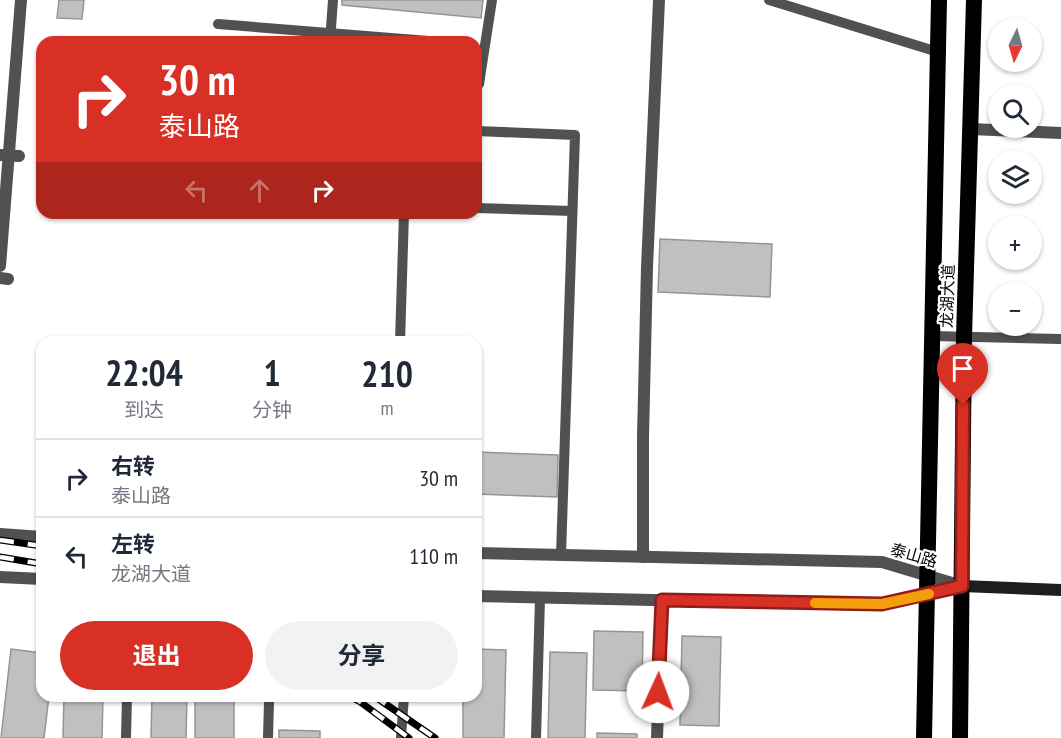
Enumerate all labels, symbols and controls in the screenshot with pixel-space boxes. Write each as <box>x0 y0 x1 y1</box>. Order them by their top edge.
north arrow <box>988 18 1042 72</box>
map controls <box>988 18 1042 336</box>
text: 30 m <box>159 52 236 107</box>
icon: right <box>60 60 138 138</box>
button: search <box>988 84 1042 138</box>
text: 泰山路 <box>159 109 240 143</box>
button: layers <box>988 150 1042 204</box>
icon: left <box>180 174 213 207</box>
icon: ahead <box>243 174 276 207</box>
icon: right <box>306 174 339 207</box>
button: + <box>988 216 1042 270</box>
street label: 龙湖大道 <box>936 264 958 328</box>
button: − <box>988 282 1042 336</box>
pin <box>937 343 988 405</box>
text: 22:04 <box>105 349 183 396</box>
text: 1 <box>264 349 281 396</box>
text: 210 <box>361 350 413 397</box>
icon: arrive <box>946 352 979 385</box>
text: m <box>381 395 394 421</box>
text: 到达 <box>124 397 164 423</box>
text: 分钟 <box>252 397 292 423</box>
text: 右转 <box>111 452 155 480</box>
icon: right <box>60 462 93 495</box>
text: 30 m <box>419 464 458 492</box>
text: 泰山路 <box>111 483 171 509</box>
text: 左转 <box>111 530 155 558</box>
street label: 泰山路 <box>888 539 940 571</box>
icon: left <box>60 540 93 573</box>
text: 110 m <box>409 542 458 570</box>
text: 龙湖大道 <box>111 561 191 587</box>
button: 退出 <box>60 621 253 690</box>
button: 分享 <box>265 621 458 690</box>
position arrow <box>626 660 690 724</box>

